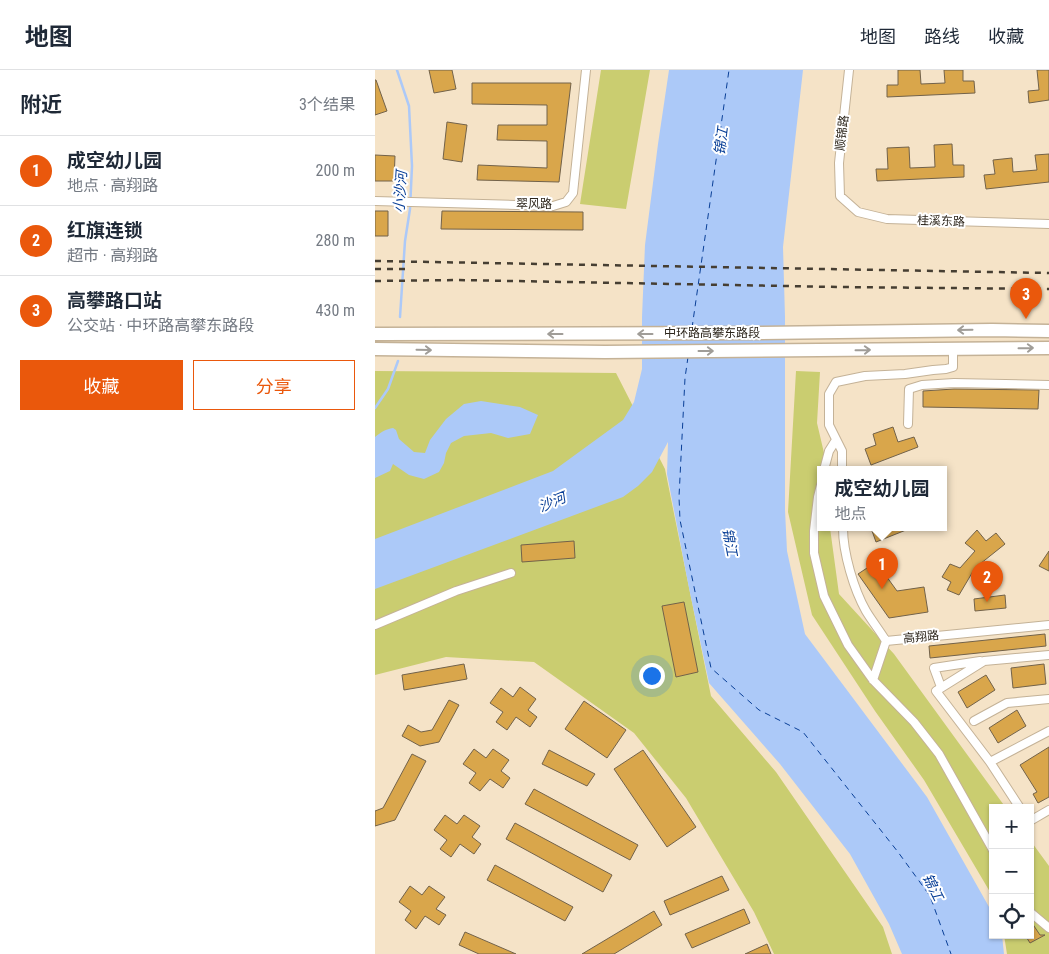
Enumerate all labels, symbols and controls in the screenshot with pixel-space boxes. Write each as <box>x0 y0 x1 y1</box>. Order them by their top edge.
text: 地图 <box>25 23 73 51</box>
text: 地图 <box>860 26 896 47</box>
text: 路线 <box>924 26 960 47</box>
text: 收藏 <box>988 26 1024 47</box>
text: 附近 <box>20 93 62 117</box>
text: 3个结果 <box>299 95 355 114</box>
street label: 顺锦路 <box>833 114 851 152</box>
water label: 锦江 <box>711 124 731 156</box>
text: 成空幼儿园 <box>67 149 162 172</box>
text: 1 <box>32 161 40 180</box>
text: 200 m <box>316 161 355 180</box>
water label: 小沙河 <box>391 168 410 214</box>
text: 地点 · 高翔路 <box>67 176 158 195</box>
street label: 翠风路 <box>516 197 552 211</box>
street label: 桂溪东路 <box>917 213 965 229</box>
text: 红旗连锁 <box>67 219 143 242</box>
text: 2 <box>32 231 40 250</box>
text: 280 m <box>316 231 355 250</box>
text: 超市 · 高翔路 <box>67 246 158 265</box>
pin: 3 <box>1010 278 1042 319</box>
text: 高攀路口站 <box>67 289 162 312</box>
text: 3 <box>32 301 40 320</box>
text: 430 m <box>316 301 355 320</box>
text: 公交站 · 中环路高攀东路段 <box>67 316 254 335</box>
one-way arrow <box>958 325 974 335</box>
street label: 中环路高攀东路段 <box>664 326 760 340</box>
one-way arrow <box>548 329 564 339</box>
one-way arrow <box>637 329 654 339</box>
one-way arrow <box>1018 343 1034 353</box>
one-way arrow <box>415 345 431 355</box>
one-way arrow <box>855 345 871 355</box>
one-way arrow <box>698 347 714 356</box>
button: 收藏 <box>20 360 183 410</box>
button: 分享 <box>193 360 355 410</box>
popup <box>817 466 947 531</box>
text: 成空幼儿园 <box>834 477 930 500</box>
water label: 沙河 <box>536 488 571 515</box>
text: 地点 <box>834 504 867 523</box>
water label: 锦江 <box>719 527 741 559</box>
pin: 1 <box>866 548 898 589</box>
pin: 2 <box>971 561 1003 602</box>
street label: 高翔路 <box>902 628 940 646</box>
your location <box>639 663 665 689</box>
map controls <box>989 804 1034 939</box>
button: + <box>989 804 1034 849</box>
button: − <box>989 849 1034 894</box>
water label: 锦江 <box>920 871 947 905</box>
button: locate <box>989 894 1034 939</box>

